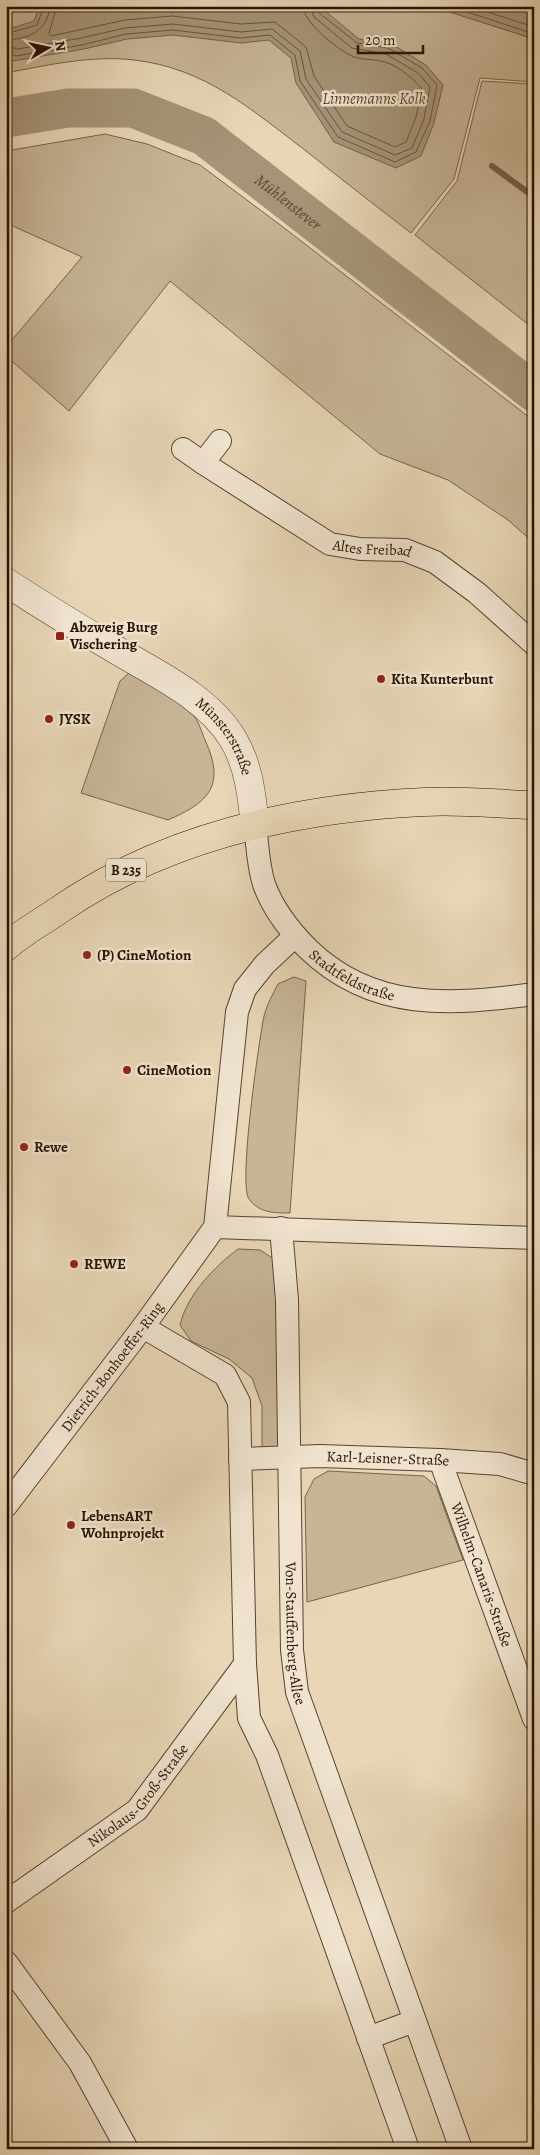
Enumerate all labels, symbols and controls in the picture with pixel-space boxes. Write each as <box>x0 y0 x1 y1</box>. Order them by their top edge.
north arrow <box>22 22 72 72</box>
scale bar <box>358 22 422 54</box>
text: 20 m <box>365 30 396 50</box>
text: N <box>50 40 71 53</box>
water label: Linnemanns Kolk <box>322 88 426 110</box>
water label: Mühlenstever <box>250 169 326 236</box>
street label: Altes Freibad <box>330 534 416 562</box>
place label: Abzweig Burg Vischering <box>69 617 158 654</box>
marker: Abzweig Burg Vischering <box>54 630 66 642</box>
place label: Kita Kunterbunt <box>391 669 493 689</box>
marker: Kita Kunterbunt <box>375 673 387 685</box>
street label: Münsterstraße <box>191 693 257 778</box>
place label: JYSK <box>59 709 91 729</box>
marker: JYSK <box>43 713 55 725</box>
road number: B 235 <box>106 858 146 882</box>
place label: (P) CineMotion <box>97 945 192 965</box>
street label: Stadtfeldstraße <box>305 945 397 1006</box>
marker: (P) CineMotion <box>81 949 93 961</box>
place label: CineMotion <box>137 1060 212 1080</box>
marker: CineMotion <box>121 1064 133 1076</box>
place label: Rewe <box>34 1137 68 1157</box>
marker: Rewe <box>18 1141 30 1153</box>
place label: REWE <box>84 1254 126 1274</box>
marker: REWE <box>68 1258 80 1270</box>
street label: Dietrich-Bonhoeffer-Ring <box>56 1297 168 1436</box>
street label: Karl-Leisner-Straße <box>326 1446 450 1471</box>
street label: Wilhelm-Canaris-Straße <box>446 1499 517 1650</box>
place label: LebensART Wohnprojekt <box>80 1506 164 1543</box>
marker: LebensART Wohnprojekt <box>65 1519 77 1531</box>
street label: Von-Stauffenberg-Allee <box>281 1561 311 1708</box>
street label: Nikolaus-Groß-Straße <box>83 1739 193 1852</box>

